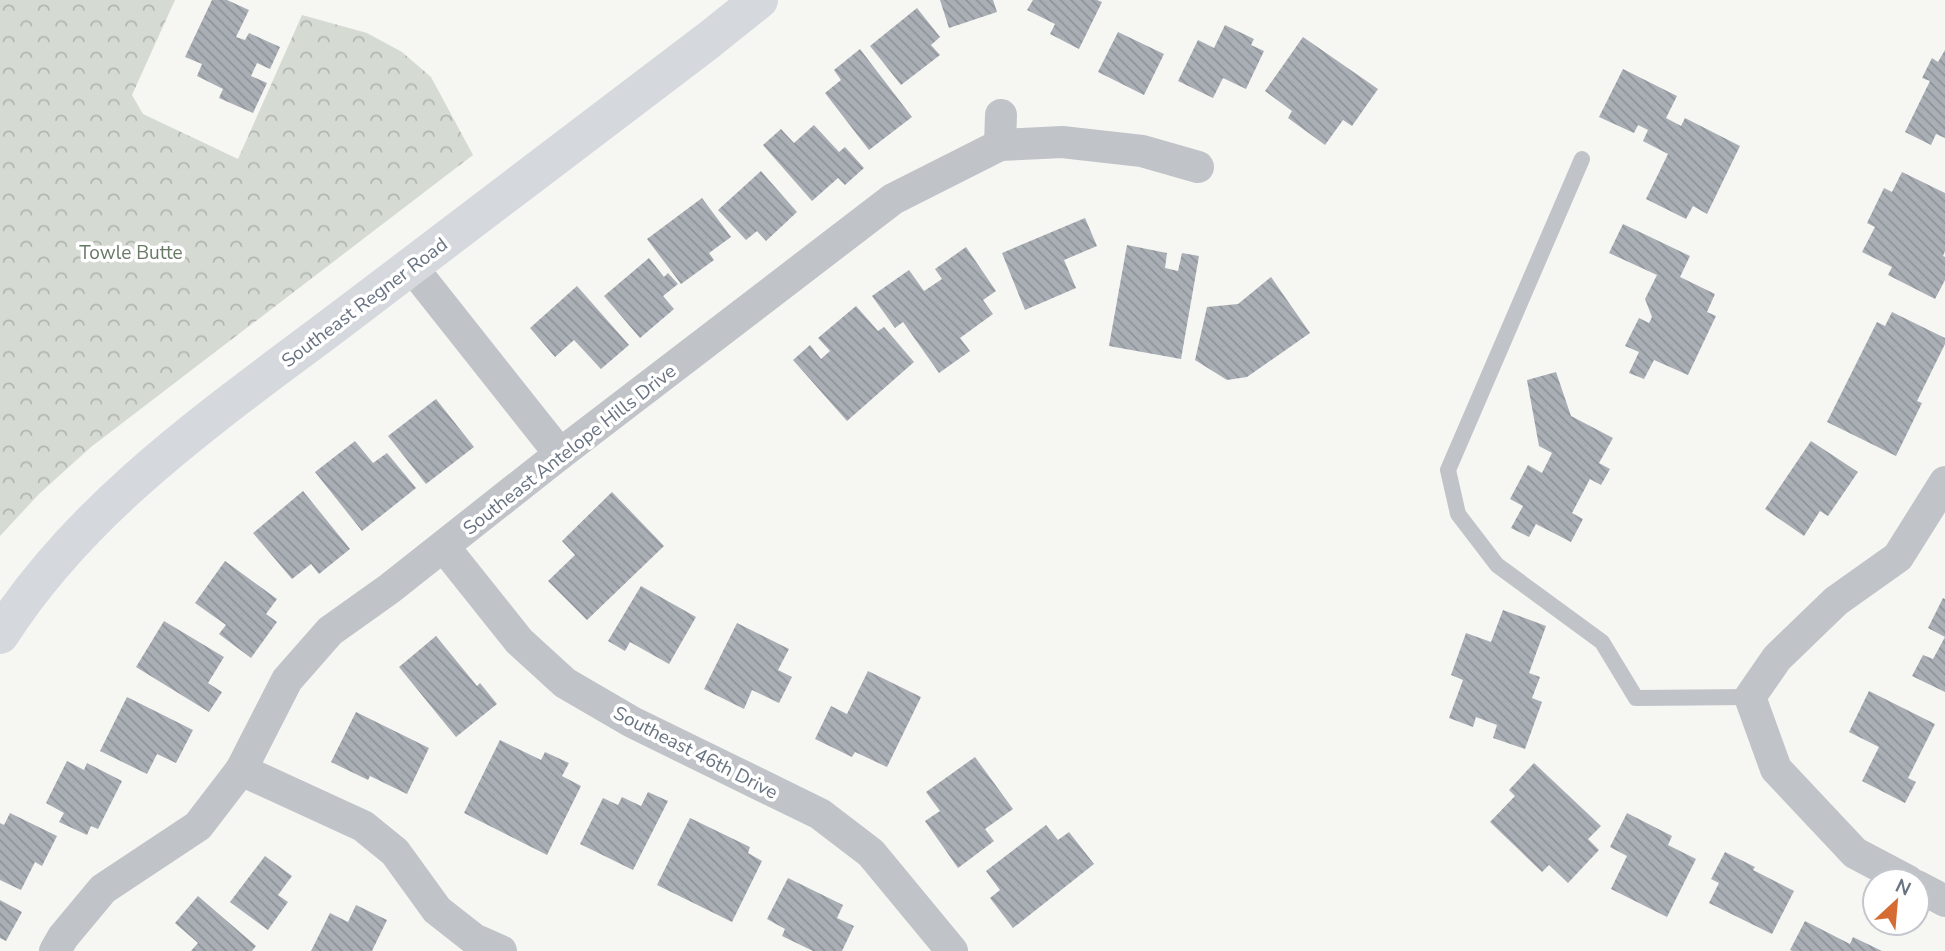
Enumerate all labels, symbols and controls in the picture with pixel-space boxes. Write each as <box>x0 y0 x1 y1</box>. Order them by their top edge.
street label: Southeast Regner Road <box>276 232 453 374</box>
park label: Towle Butte <box>79 240 183 266</box>
street label: Southeast Antelope Hills Drive <box>458 358 682 541</box>
street label: Southeast 46th Drive <box>609 700 782 806</box>
north arrow <box>1861 867 1931 937</box>
text: N <box>1891 873 1915 902</box>

